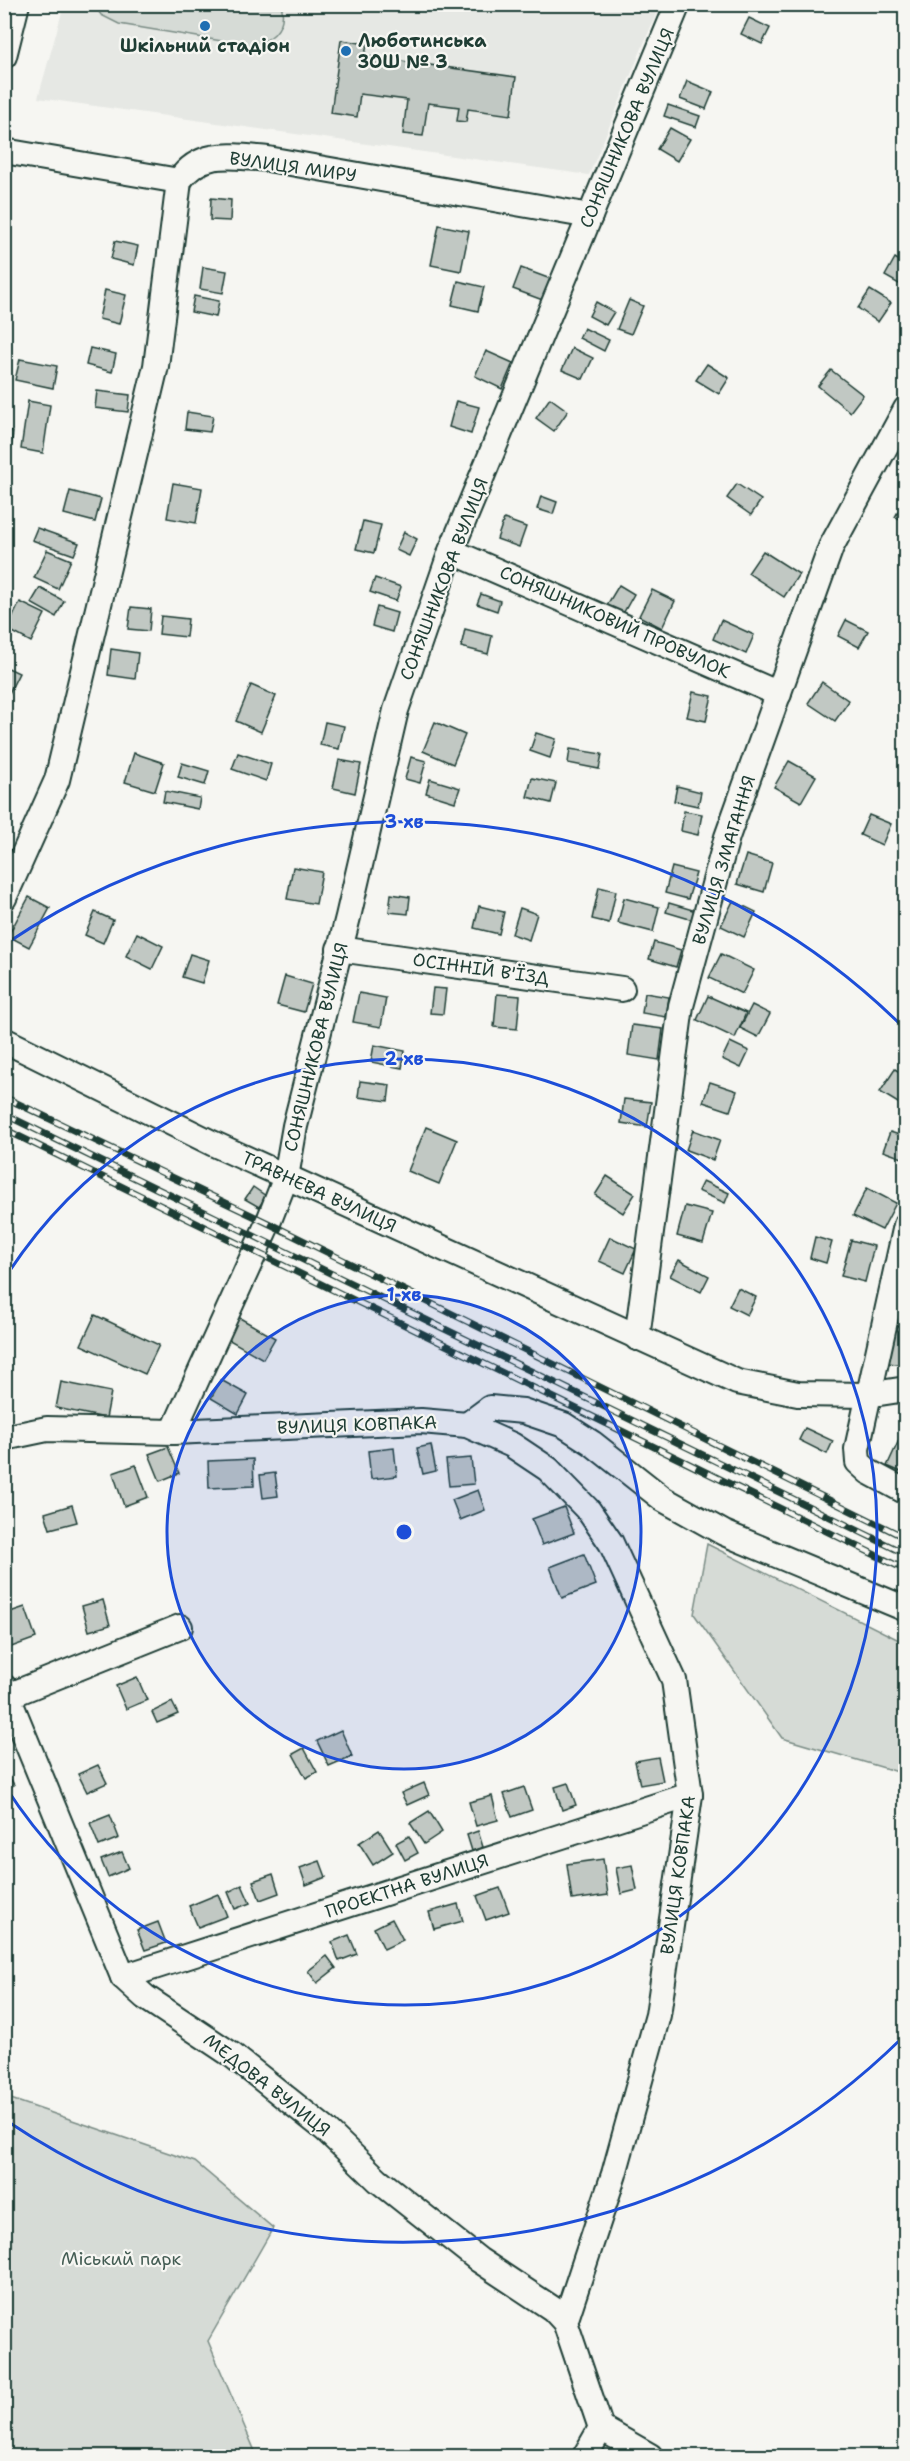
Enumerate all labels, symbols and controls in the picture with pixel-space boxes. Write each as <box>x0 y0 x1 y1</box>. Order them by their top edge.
marker: Шкільний стадіон <box>198 19 212 33</box>
street label: СОНЯШНИКОВА ВУЛИЦЯ <box>574 24 680 232</box>
place label: Люботинська ЗОШ № 3 <box>358 29 487 74</box>
place label: Шкільний стадіон <box>120 34 290 58</box>
marker: Люботинська ЗОШ № 3 <box>339 44 353 58</box>
street label: ВУЛИЦЯ МИРУ <box>228 146 358 188</box>
street label: СОНЯШНИКОВА ВУЛИЦЯ <box>394 474 494 684</box>
street label: СОНЯШНИКОВИЙ ПРОВУЛОК <box>496 560 735 684</box>
street label: ВУЛИЦЯ ЗМАГАННЯ <box>687 772 761 948</box>
text: 3 хв <box>384 810 424 834</box>
street label: СОНЯШНИКОВА ВУЛИЦЯ <box>278 940 354 1154</box>
street label: ОСІННІЙ В'ЇЗД <box>411 948 551 991</box>
text: 2 хв <box>384 1047 424 1071</box>
street label: ТРАВНЕВА ВУЛИЦЯ <box>238 1146 400 1238</box>
text: 1 хв <box>387 1283 421 1307</box>
street label: ВУЛИЦЯ КОВПАКА <box>277 1410 437 1440</box>
centre of rings <box>394 1522 414 1542</box>
street label: ВУЛИЦЯ КОВПАКА <box>655 1794 701 1956</box>
street label: ПРОЕКТНА ВУЛИЦЯ <box>322 1848 492 1924</box>
street label: МЕДОВА ВУЛИЦЯ <box>199 2028 335 2142</box>
park label: Міський парк <box>61 2247 182 2271</box>

